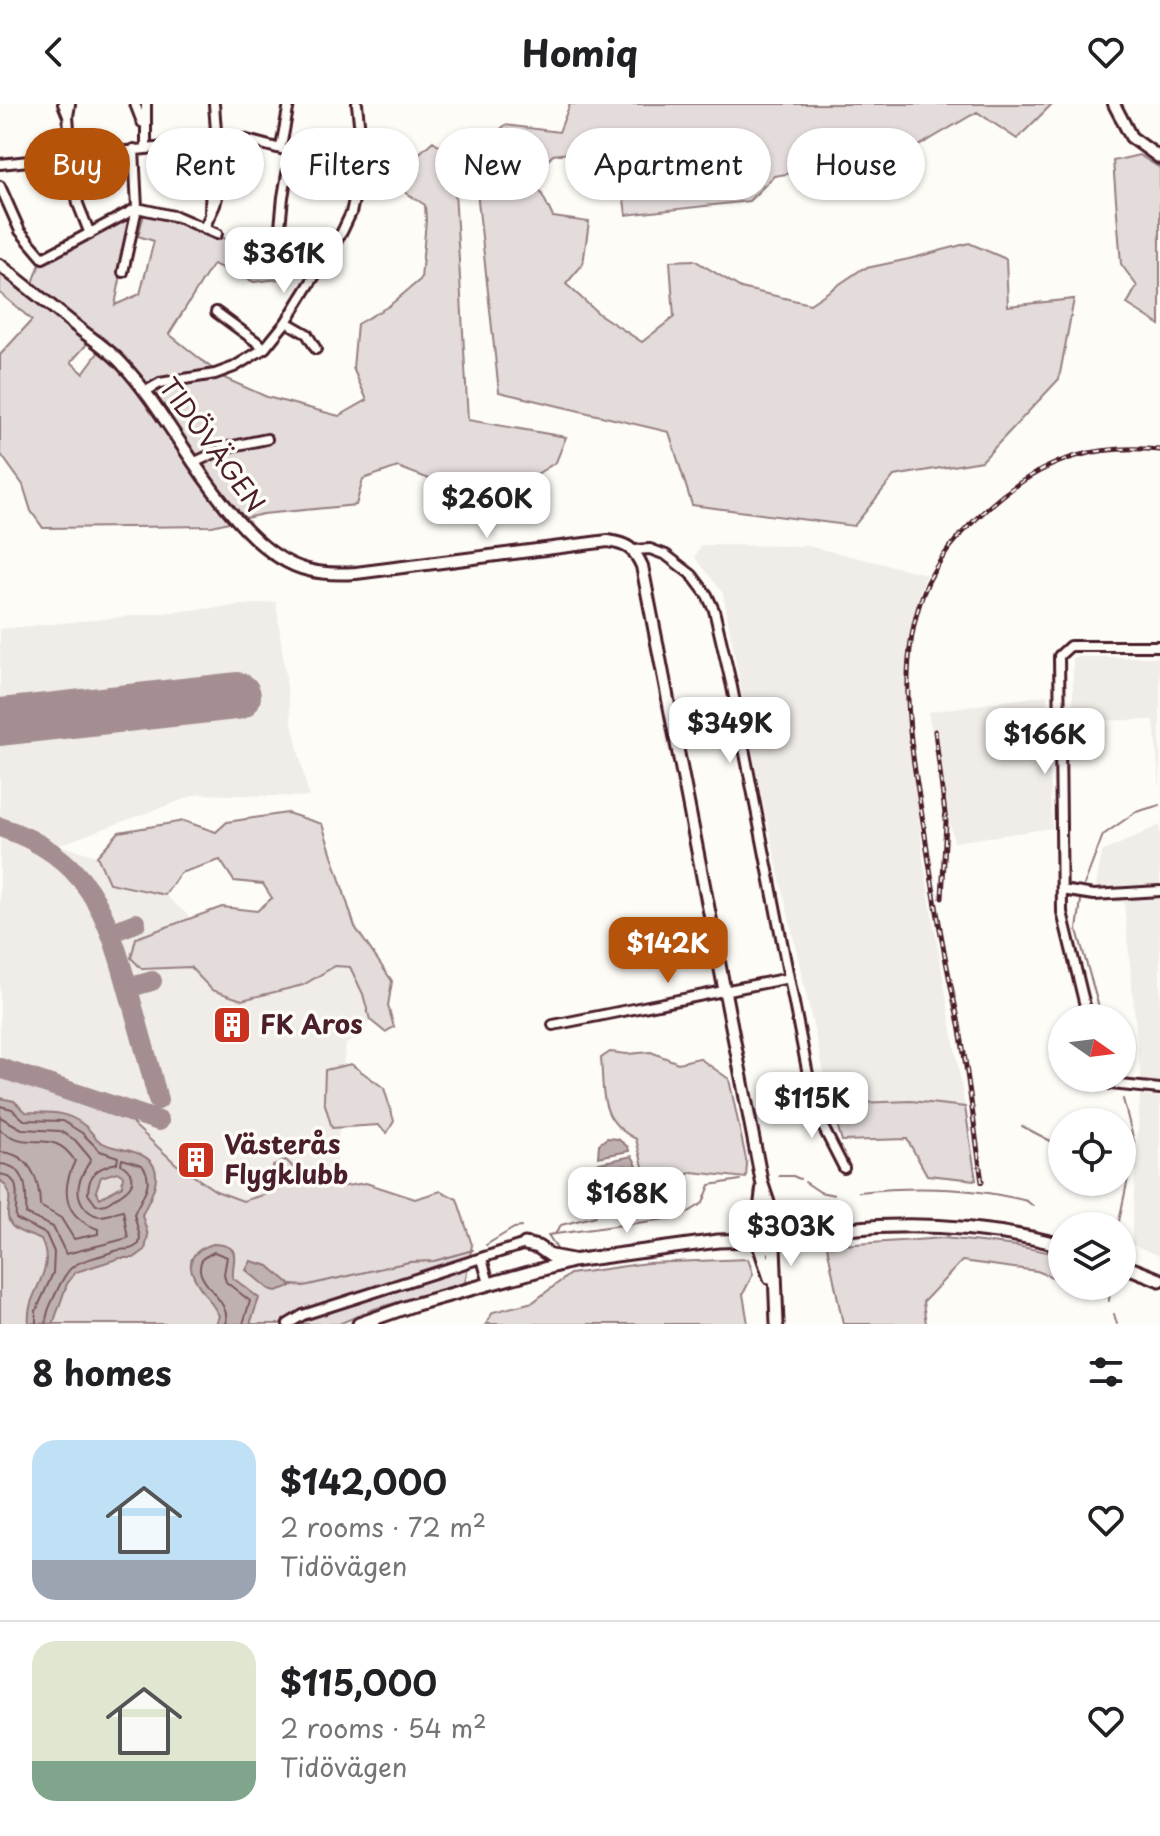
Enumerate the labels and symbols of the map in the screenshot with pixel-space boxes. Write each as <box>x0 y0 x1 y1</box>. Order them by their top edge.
pin: $361K <box>228 227 340 295</box>
street label: TIDÖVÄGEN <box>151 369 276 520</box>
pin: $260K <box>431 472 543 540</box>
pin: $349K <box>674 697 786 765</box>
pin: $166K <box>989 708 1101 776</box>
pin: $142K <box>612 917 724 985</box>
building icon: FK Aros <box>211 1004 253 1046</box>
place label: FK Aros <box>260 1004 363 1043</box>
north arrow <box>1048 1004 1136 1092</box>
pin: $115K <box>756 1072 868 1140</box>
place label: Västerås Flygklubb <box>224 1124 348 1193</box>
building icon: Västerås Flygklubb <box>175 1139 217 1181</box>
pin: $168K <box>571 1167 683 1235</box>
pin: $303K <box>735 1200 847 1268</box>

